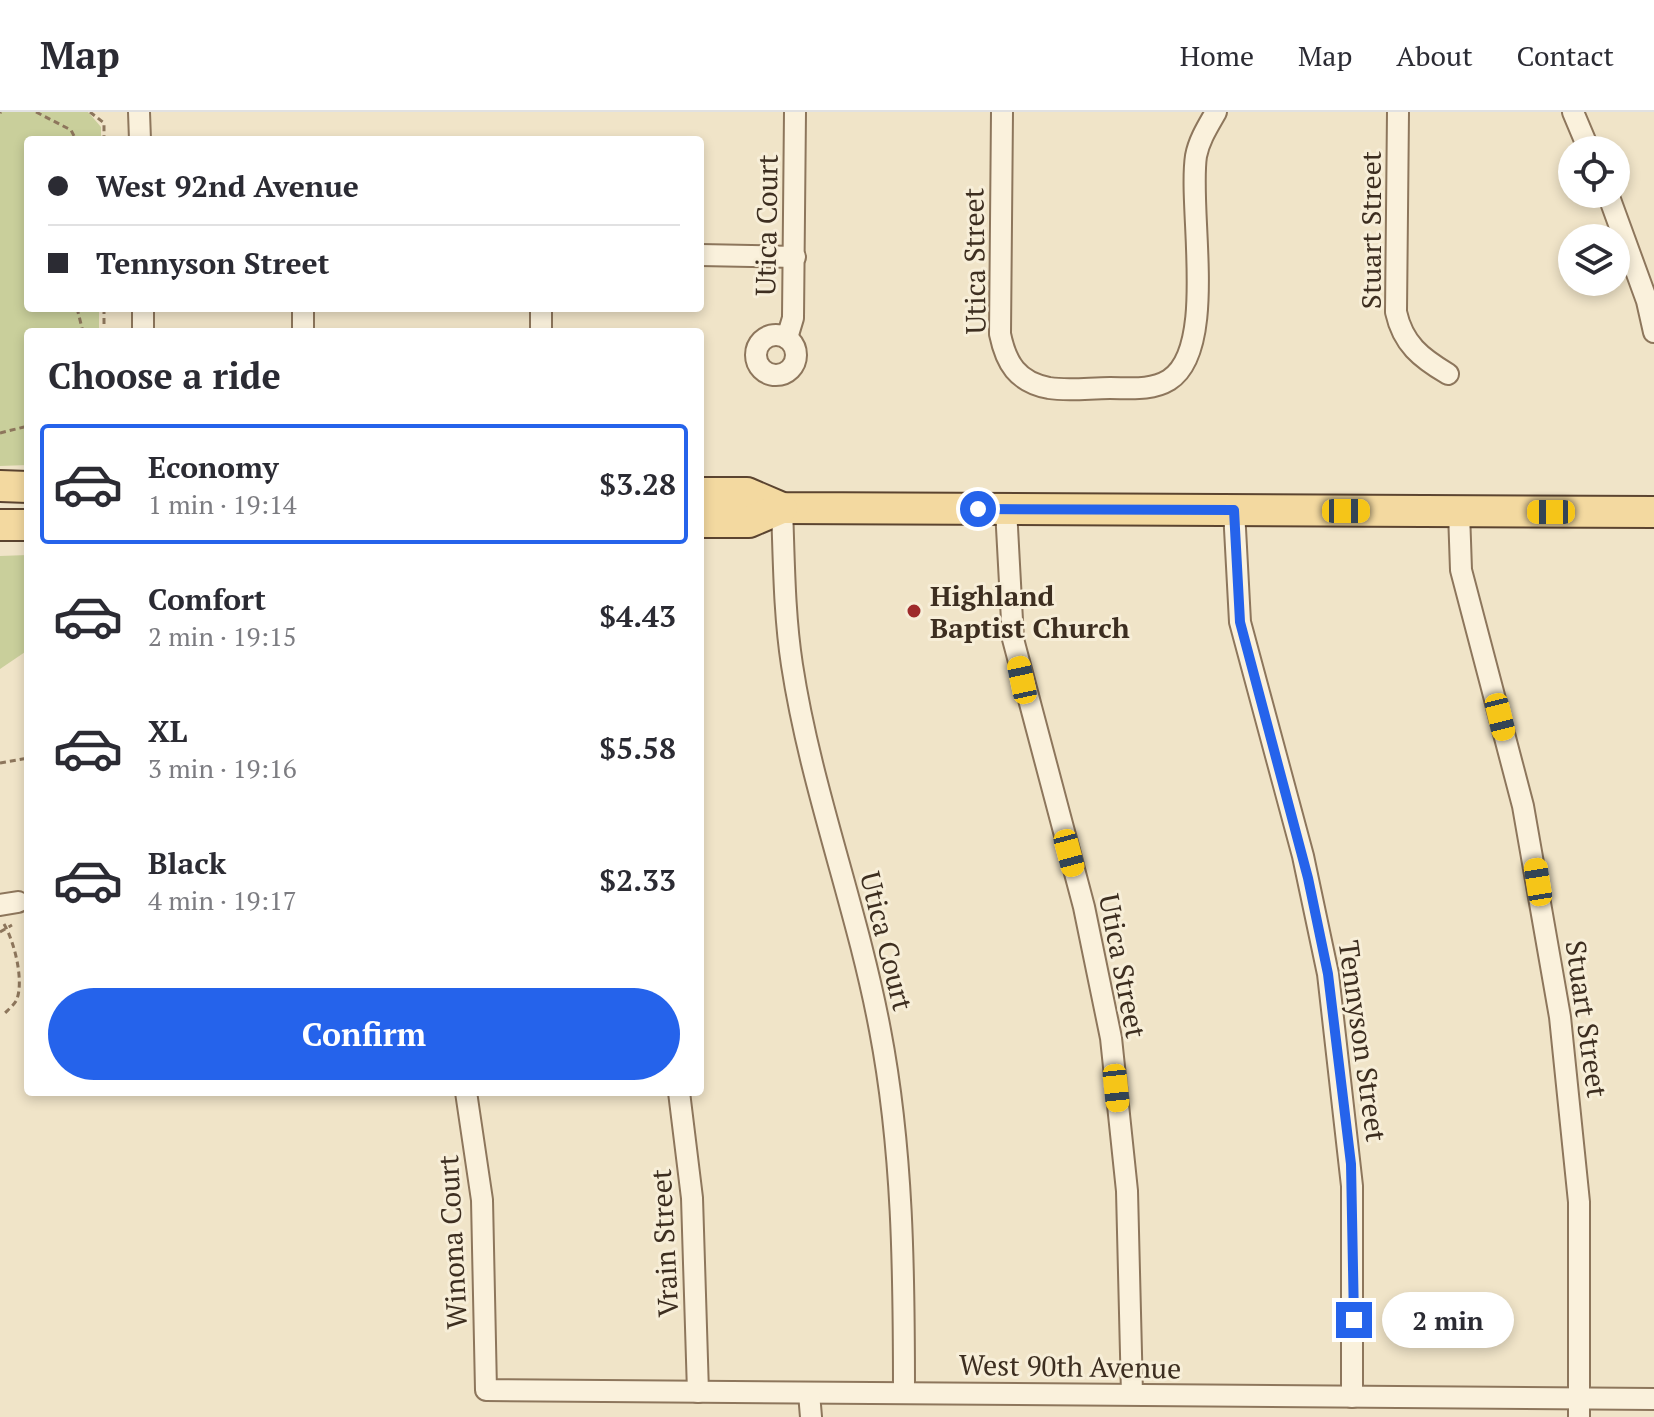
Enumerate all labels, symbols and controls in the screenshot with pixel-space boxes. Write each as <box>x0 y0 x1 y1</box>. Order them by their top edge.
text: Map <box>40 30 120 80</box>
text: Home <box>1180 37 1254 74</box>
text: Map <box>1298 37 1352 74</box>
text: About <box>1396 37 1473 74</box>
text: Contact <box>1517 37 1614 74</box>
map controls <box>1558 136 1630 296</box>
button: locate <box>1558 136 1630 208</box>
street label: Stuart Street <box>1352 150 1389 309</box>
street label: Utica Court <box>746 153 786 296</box>
text: West 92nd Avenue <box>96 166 359 206</box>
street label: Utica Street <box>954 187 994 334</box>
button: layers <box>1558 224 1630 296</box>
text: Tennyson Street <box>96 243 330 283</box>
text: Choose a ride <box>48 352 281 399</box>
text: Economy <box>148 447 279 487</box>
icon: car <box>52 448 124 520</box>
text: $3.28 <box>599 464 676 504</box>
text: 1 min · 19:14 <box>148 487 297 521</box>
route start <box>960 491 996 527</box>
car <box>1322 499 1370 523</box>
car <box>1527 500 1575 524</box>
place label: Highland Baptist Church <box>930 577 1130 646</box>
text: Comfort <box>148 579 266 619</box>
icon: car <box>52 580 124 652</box>
text: $4.43 <box>599 596 676 636</box>
marker: Highland Baptist Church <box>905 602 923 620</box>
text: 2 min · 19:15 <box>148 619 297 653</box>
car <box>1005 654 1039 706</box>
car <box>1483 691 1517 743</box>
text: XL <box>148 711 187 751</box>
icon: car <box>52 712 124 784</box>
text: $5.58 <box>599 728 676 768</box>
text: 3 min · 19:16 <box>148 751 297 785</box>
car <box>1051 827 1087 879</box>
text: Black <box>148 843 226 883</box>
icon: car <box>52 844 124 916</box>
car <box>1522 856 1554 908</box>
text: $2.33 <box>599 860 676 900</box>
street label: Utica Court <box>852 868 922 1015</box>
text: 4 min · 19:17 <box>148 883 297 917</box>
street label: Utica Street <box>1091 891 1155 1042</box>
street label: Tennyson Street <box>1331 938 1396 1145</box>
street label: Stuart Street <box>1558 938 1616 1101</box>
button: Confirm <box>48 988 680 1080</box>
car <box>1102 1063 1130 1113</box>
street label: Winona Court <box>429 1153 475 1330</box>
street label: Vrain Street <box>642 1167 686 1318</box>
callout: 2 min <box>1382 1292 1514 1348</box>
route end <box>1336 1302 1372 1338</box>
text: 2 min <box>1412 1303 1484 1337</box>
street label: West 90th Avenue <box>959 1346 1181 1386</box>

